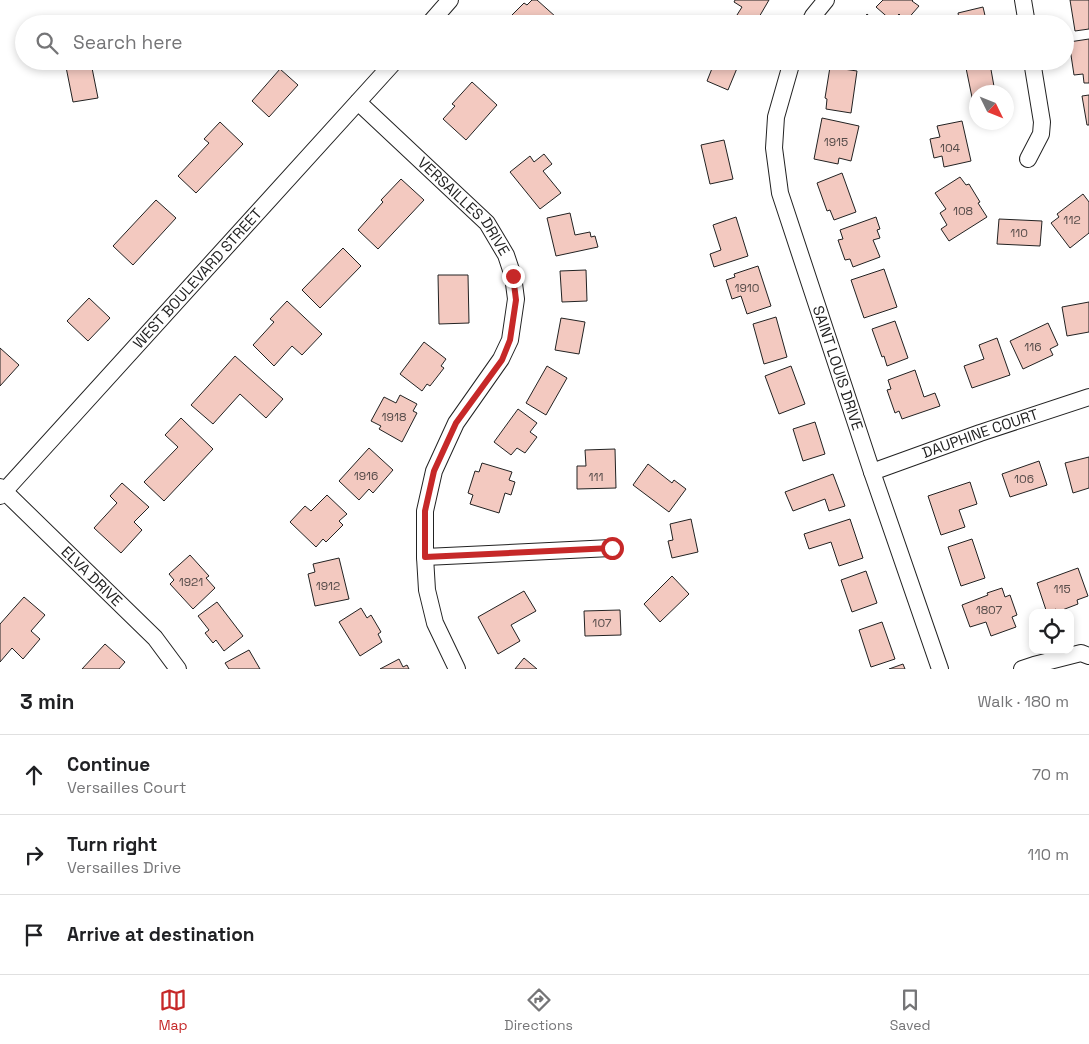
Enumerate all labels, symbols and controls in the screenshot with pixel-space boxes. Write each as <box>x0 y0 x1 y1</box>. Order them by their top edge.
search box <box>15 15 1074 70</box>
icon: search <box>33 29 61 57</box>
text: Search here <box>73 30 183 55</box>
north arrow <box>969 85 1014 130</box>
house number: 1915 <box>824 134 848 150</box>
house number: 104 <box>940 140 961 156</box>
street label: VERSAILLES DRIVE <box>414 153 514 259</box>
house number: 108 <box>953 203 973 219</box>
street label: WEST BOULEVARD STREET <box>129 204 266 352</box>
house number: 112 <box>1063 212 1081 228</box>
house number: 110 <box>1010 225 1028 241</box>
route end <box>502 265 525 288</box>
house number: 1910 <box>734 280 760 296</box>
street label: SAINT LOUIS DRIVE <box>809 303 868 433</box>
house number: 116 <box>1024 339 1042 355</box>
street label: DAUPHINE COURT <box>920 404 1041 462</box>
house number: 1918 <box>382 409 406 425</box>
house number: 1916 <box>354 468 378 484</box>
house number: 111 <box>588 469 604 485</box>
house number: 106 <box>1014 471 1034 487</box>
route start <box>601 537 624 560</box>
street label: ELVA DRIVE <box>57 542 127 610</box>
house number: 1921 <box>179 574 203 590</box>
house number: 1912 <box>316 578 340 594</box>
house number: 115 <box>1053 581 1071 597</box>
house number: 1807 <box>976 602 1003 618</box>
map controls <box>1029 609 1074 654</box>
button: locate <box>1029 609 1074 654</box>
house number: 107 <box>592 615 612 631</box>
text: 3 min <box>20 688 75 715</box>
text: Walk · 180 m <box>977 691 1069 712</box>
text: Continue <box>67 752 150 777</box>
icon: ahead <box>20 761 48 789</box>
text: 70 m <box>1032 764 1069 785</box>
text: Versailles Court <box>67 777 186 798</box>
text: Turn right <box>67 832 157 857</box>
icon: right <box>20 841 48 869</box>
text: 110 m <box>1027 844 1069 865</box>
text: Versailles Drive <box>67 857 181 878</box>
icon: arrive <box>20 921 48 949</box>
text: Arrive at destination <box>67 922 255 947</box>
tab: Map <box>158 986 188 1034</box>
tab: Directions <box>504 986 573 1034</box>
tab: Saved <box>890 986 931 1034</box>

